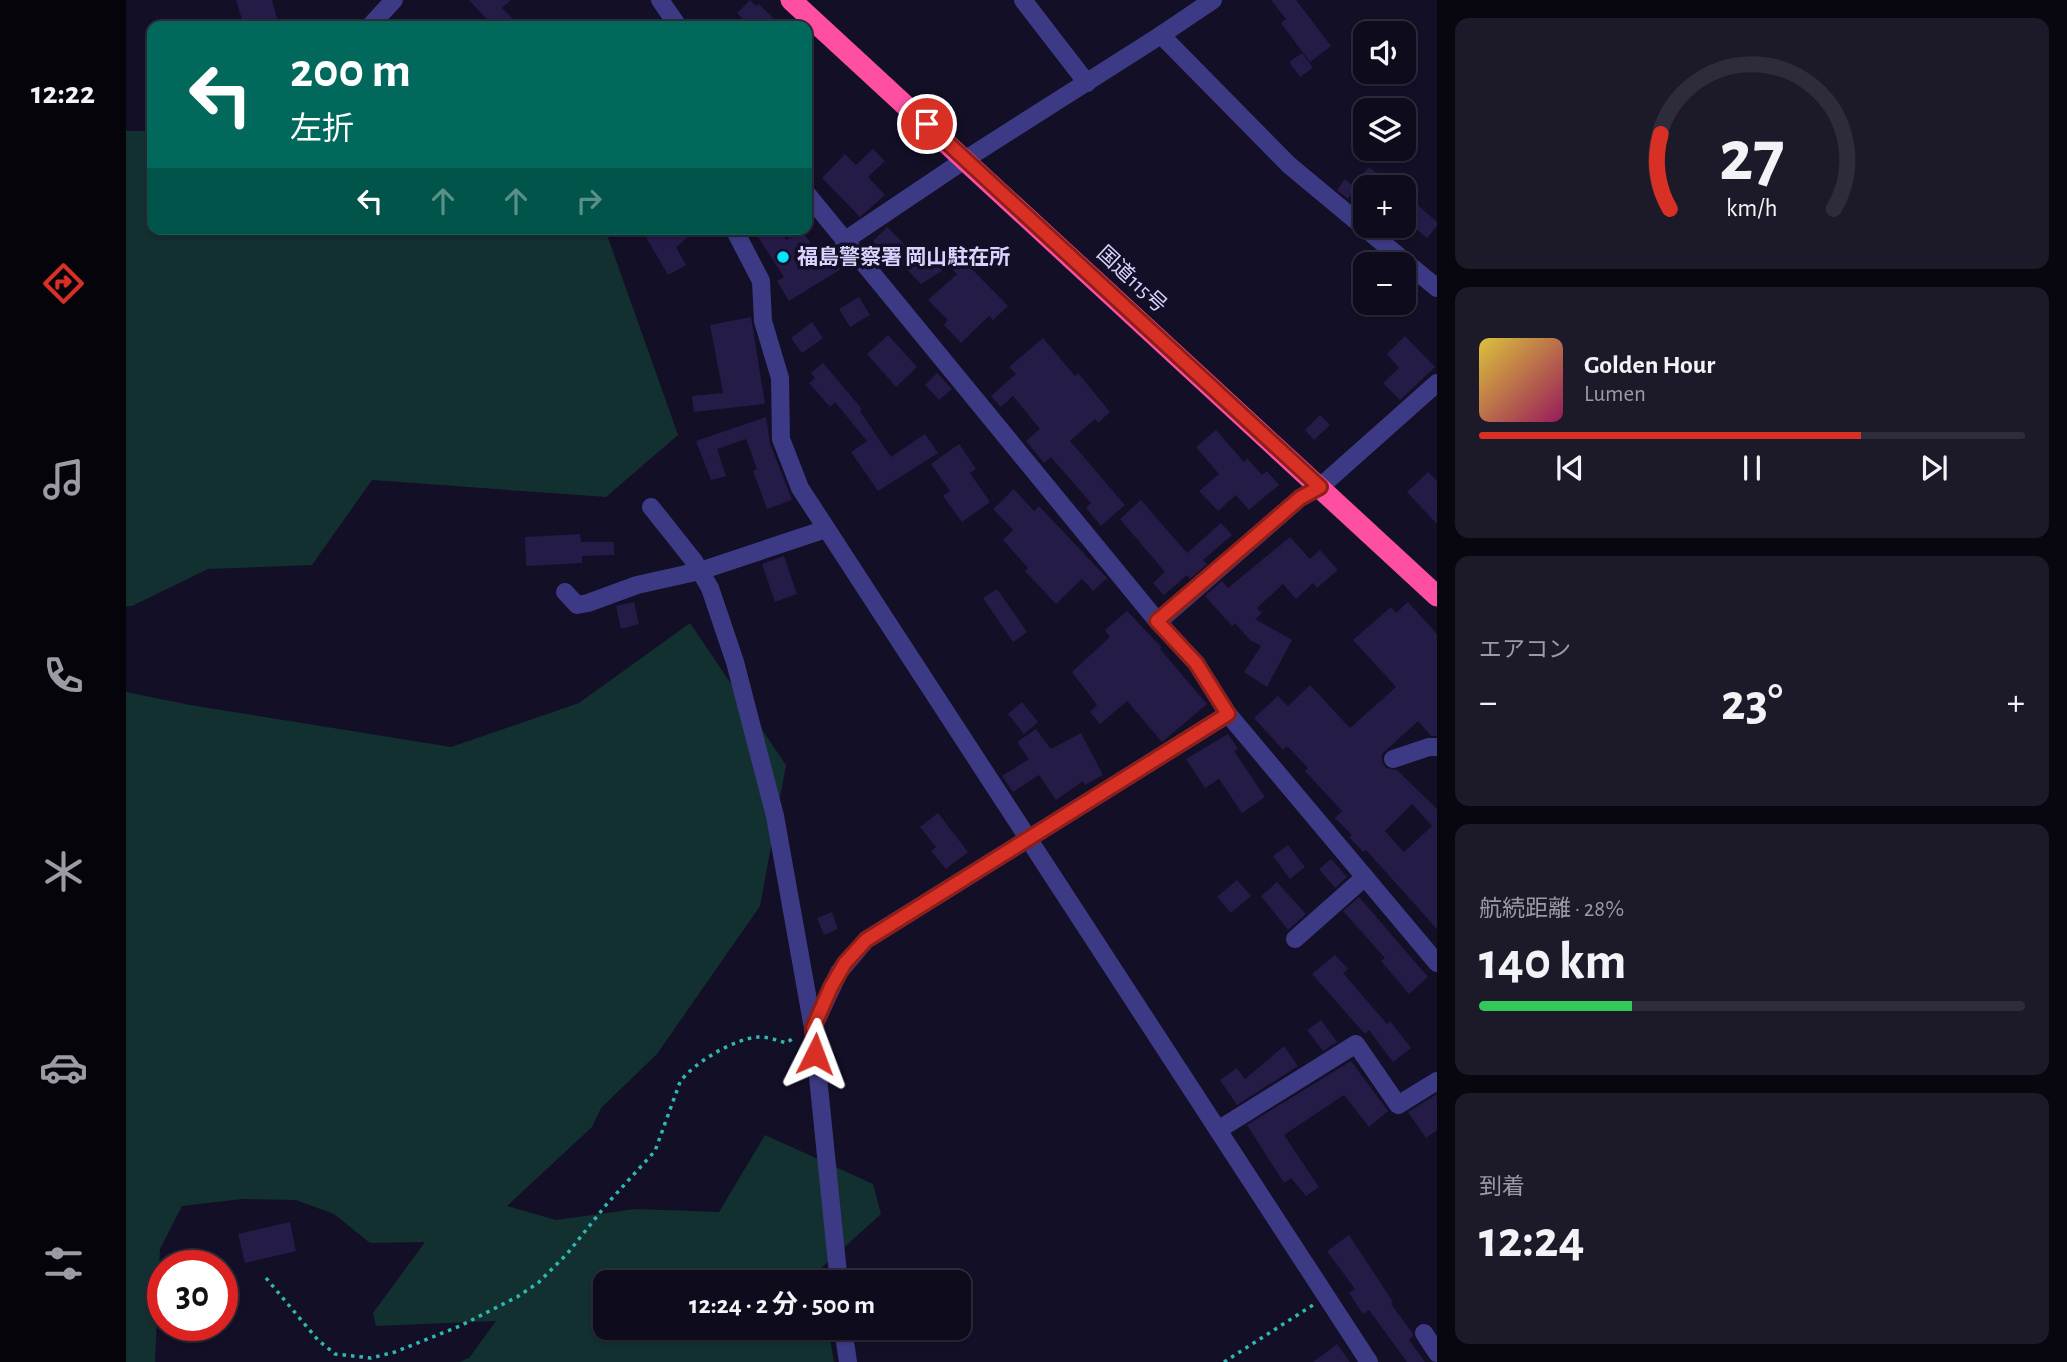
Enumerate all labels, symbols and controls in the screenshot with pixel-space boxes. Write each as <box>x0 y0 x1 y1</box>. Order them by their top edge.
map controls <box>1353 21 1416 315</box>
button: sound <box>1353 21 1416 84</box>
text: 200 m <box>290 47 411 96</box>
icon: left <box>175 49 266 140</box>
text: 12:22 <box>31 77 95 109</box>
pin <box>897 94 957 154</box>
button: layers <box>1353 98 1416 161</box>
icon: arrive <box>908 105 946 143</box>
text: 左折 <box>290 113 354 145</box>
text: 27 <box>1719 122 1785 195</box>
button: + <box>1353 175 1416 238</box>
icon: left <box>351 182 389 220</box>
icon: ahead <box>424 182 462 220</box>
icon: ahead <box>497 182 535 220</box>
icon: right <box>570 182 608 220</box>
text: km/h <box>1726 196 1778 221</box>
street label: 国道115号 <box>1093 242 1171 316</box>
place label: 福島警察署 岡山駐在所 <box>797 246 1010 268</box>
marker: 福島警察署 岡山駐在所 <box>775 249 791 265</box>
button: − <box>1353 252 1416 315</box>
icon: directions <box>39 259 88 308</box>
text: Golden Hour <box>1584 352 1715 378</box>
text: Lumen <box>1584 383 1646 406</box>
icon: previous <box>1551 449 1589 487</box>
icon: pause <box>1733 449 1771 487</box>
icon: next <box>1915 449 1953 487</box>
icon: music <box>39 455 88 504</box>
text: エアコン <box>1479 639 1571 662</box>
icon: phone <box>39 651 88 700</box>
text: 23° <box>1721 677 1783 729</box>
text: − <box>1479 684 1497 722</box>
text: + <box>2007 684 2025 722</box>
icon: climate <box>39 847 88 896</box>
text: 航続距離 · 28% <box>1479 898 1624 921</box>
text: 140 km <box>1479 936 1627 988</box>
position arrow <box>778 1017 852 1091</box>
icon: car <box>39 1043 88 1092</box>
text: 到着 <box>1479 1176 1525 1199</box>
text: 12:24 <box>1479 1214 1585 1266</box>
icon: filters <box>39 1239 88 1288</box>
speed limit sign: 30 <box>147 1250 238 1341</box>
text: 12:24 · 2 分 · 500 m <box>689 1292 875 1318</box>

